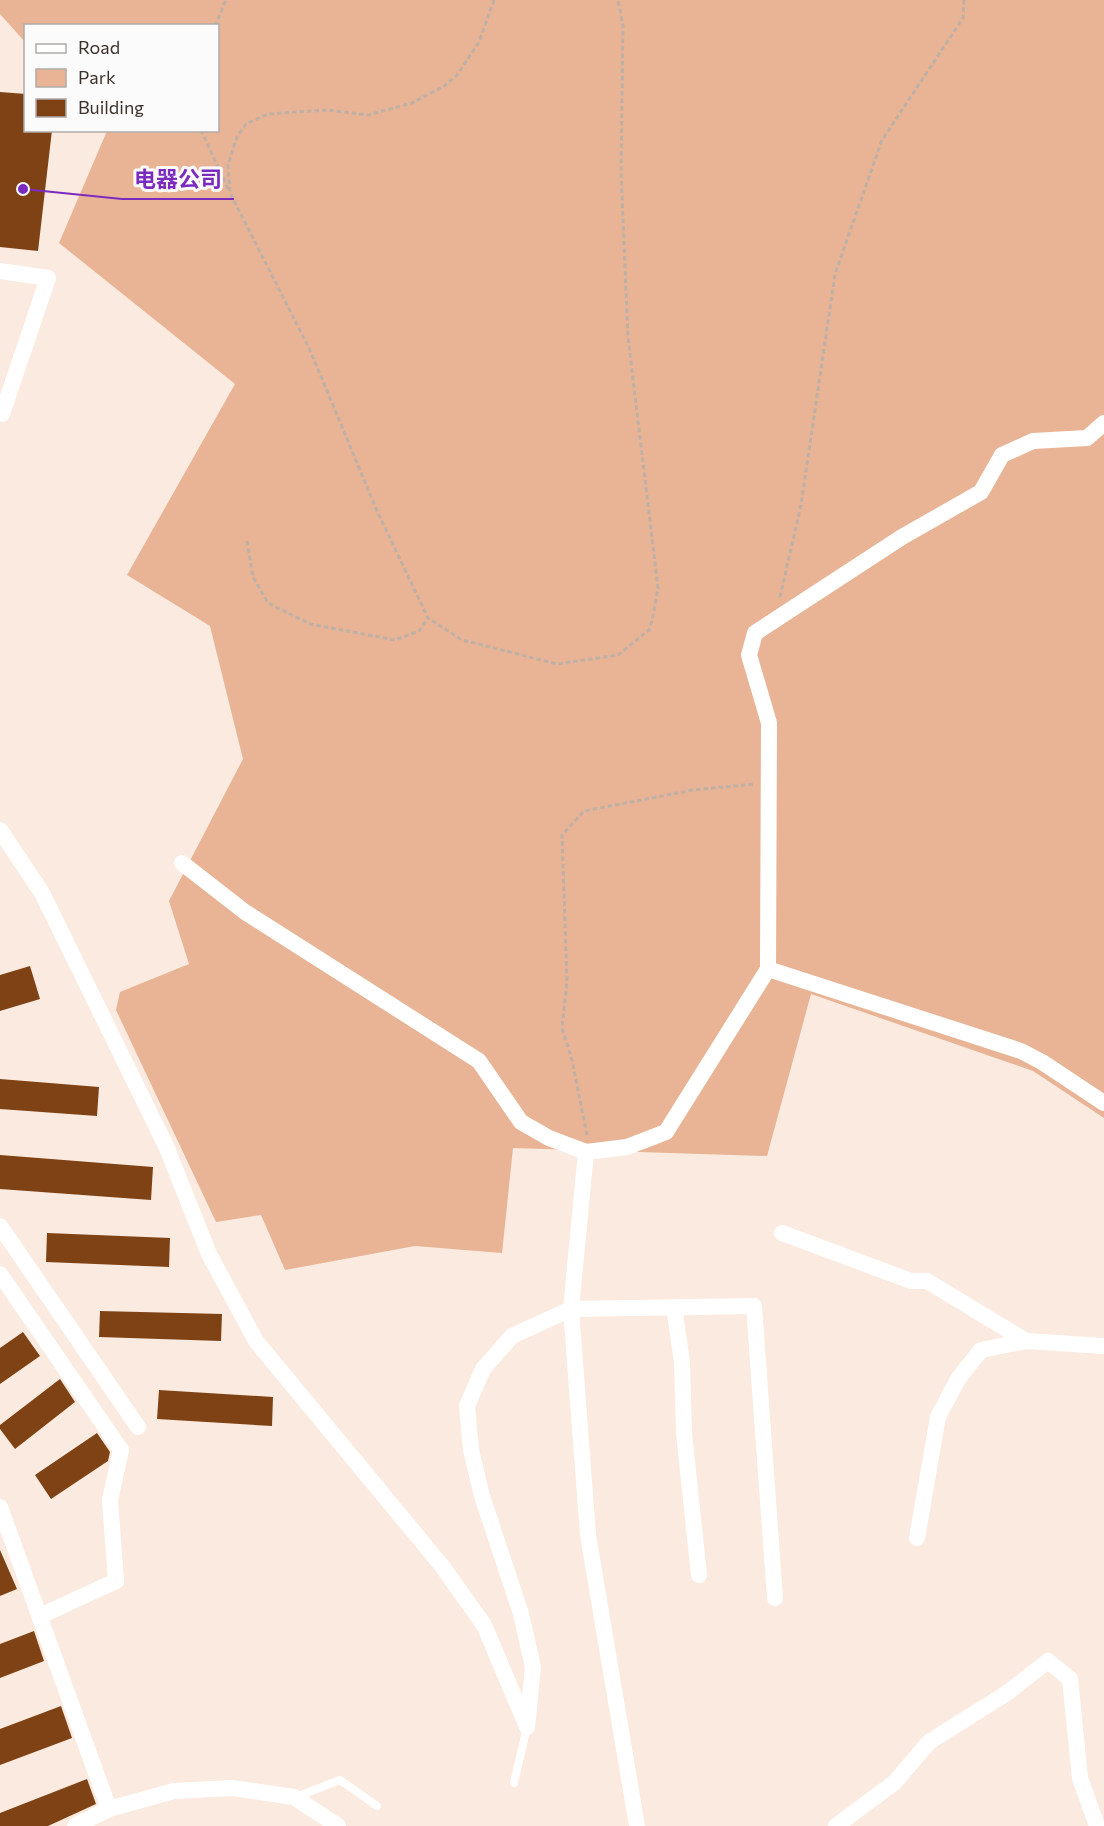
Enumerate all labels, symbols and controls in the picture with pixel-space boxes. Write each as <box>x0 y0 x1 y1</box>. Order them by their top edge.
legend <box>24 24 219 132</box>
text: Road <box>78 36 120 58</box>
text: Park <box>78 66 116 88</box>
text: Building <box>78 96 144 118</box>
callout: 电器公司 <box>122 159 234 199</box>
text: 电器公司 <box>134 165 222 192</box>

